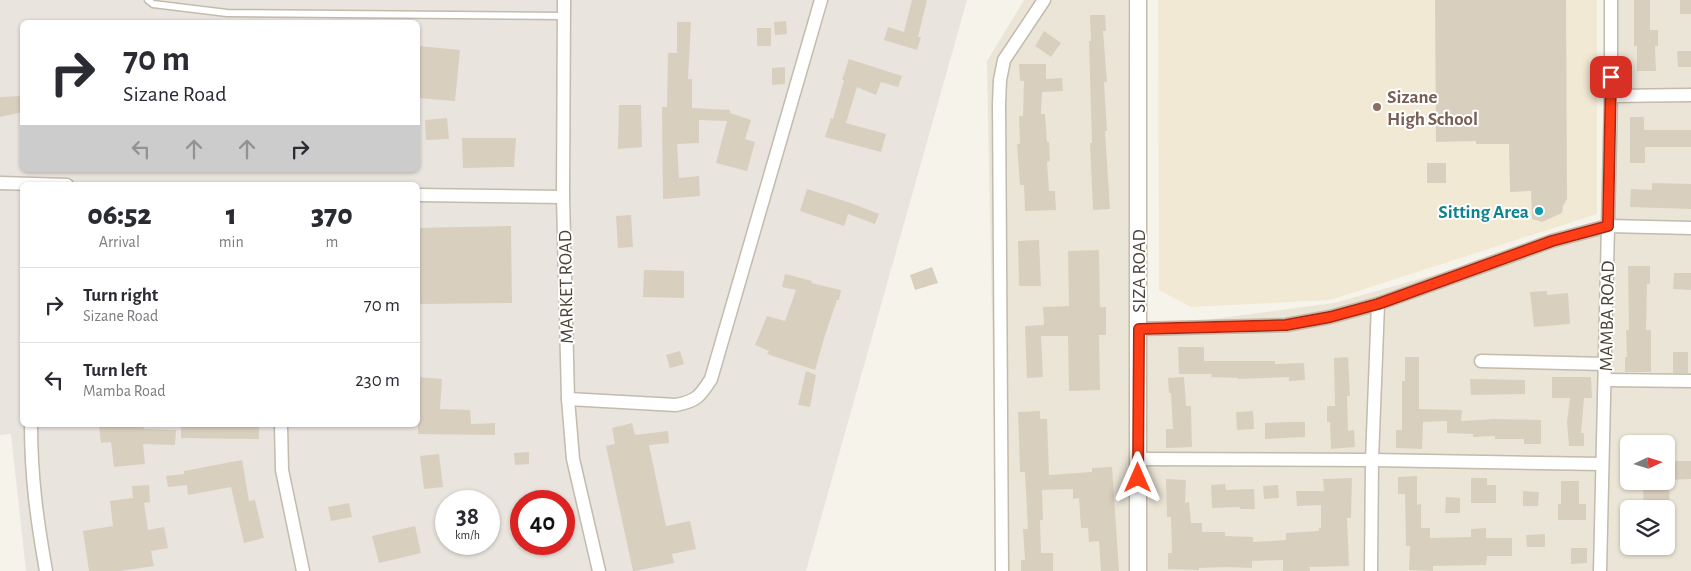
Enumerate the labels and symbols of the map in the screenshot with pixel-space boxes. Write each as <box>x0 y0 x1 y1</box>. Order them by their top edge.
pin <box>1590 56 1632 98</box>
place label: Sizane High School <box>1387 88 1478 129</box>
marker: Sizane High School <box>1371 101 1383 113</box>
place label: Sitting Area <box>1438 203 1529 222</box>
marker: Sitting Area <box>1533 205 1545 217</box>
street label: SIZA ROAD <box>1130 229 1149 313</box>
street label: MARKET ROAD <box>556 230 577 344</box>
street label: MAMBA ROAD <box>1597 261 1618 372</box>
north arrow <box>1620 435 1675 490</box>
position arrow <box>1111 451 1163 503</box>
speed limit sign: 40 <box>510 490 575 555</box>

